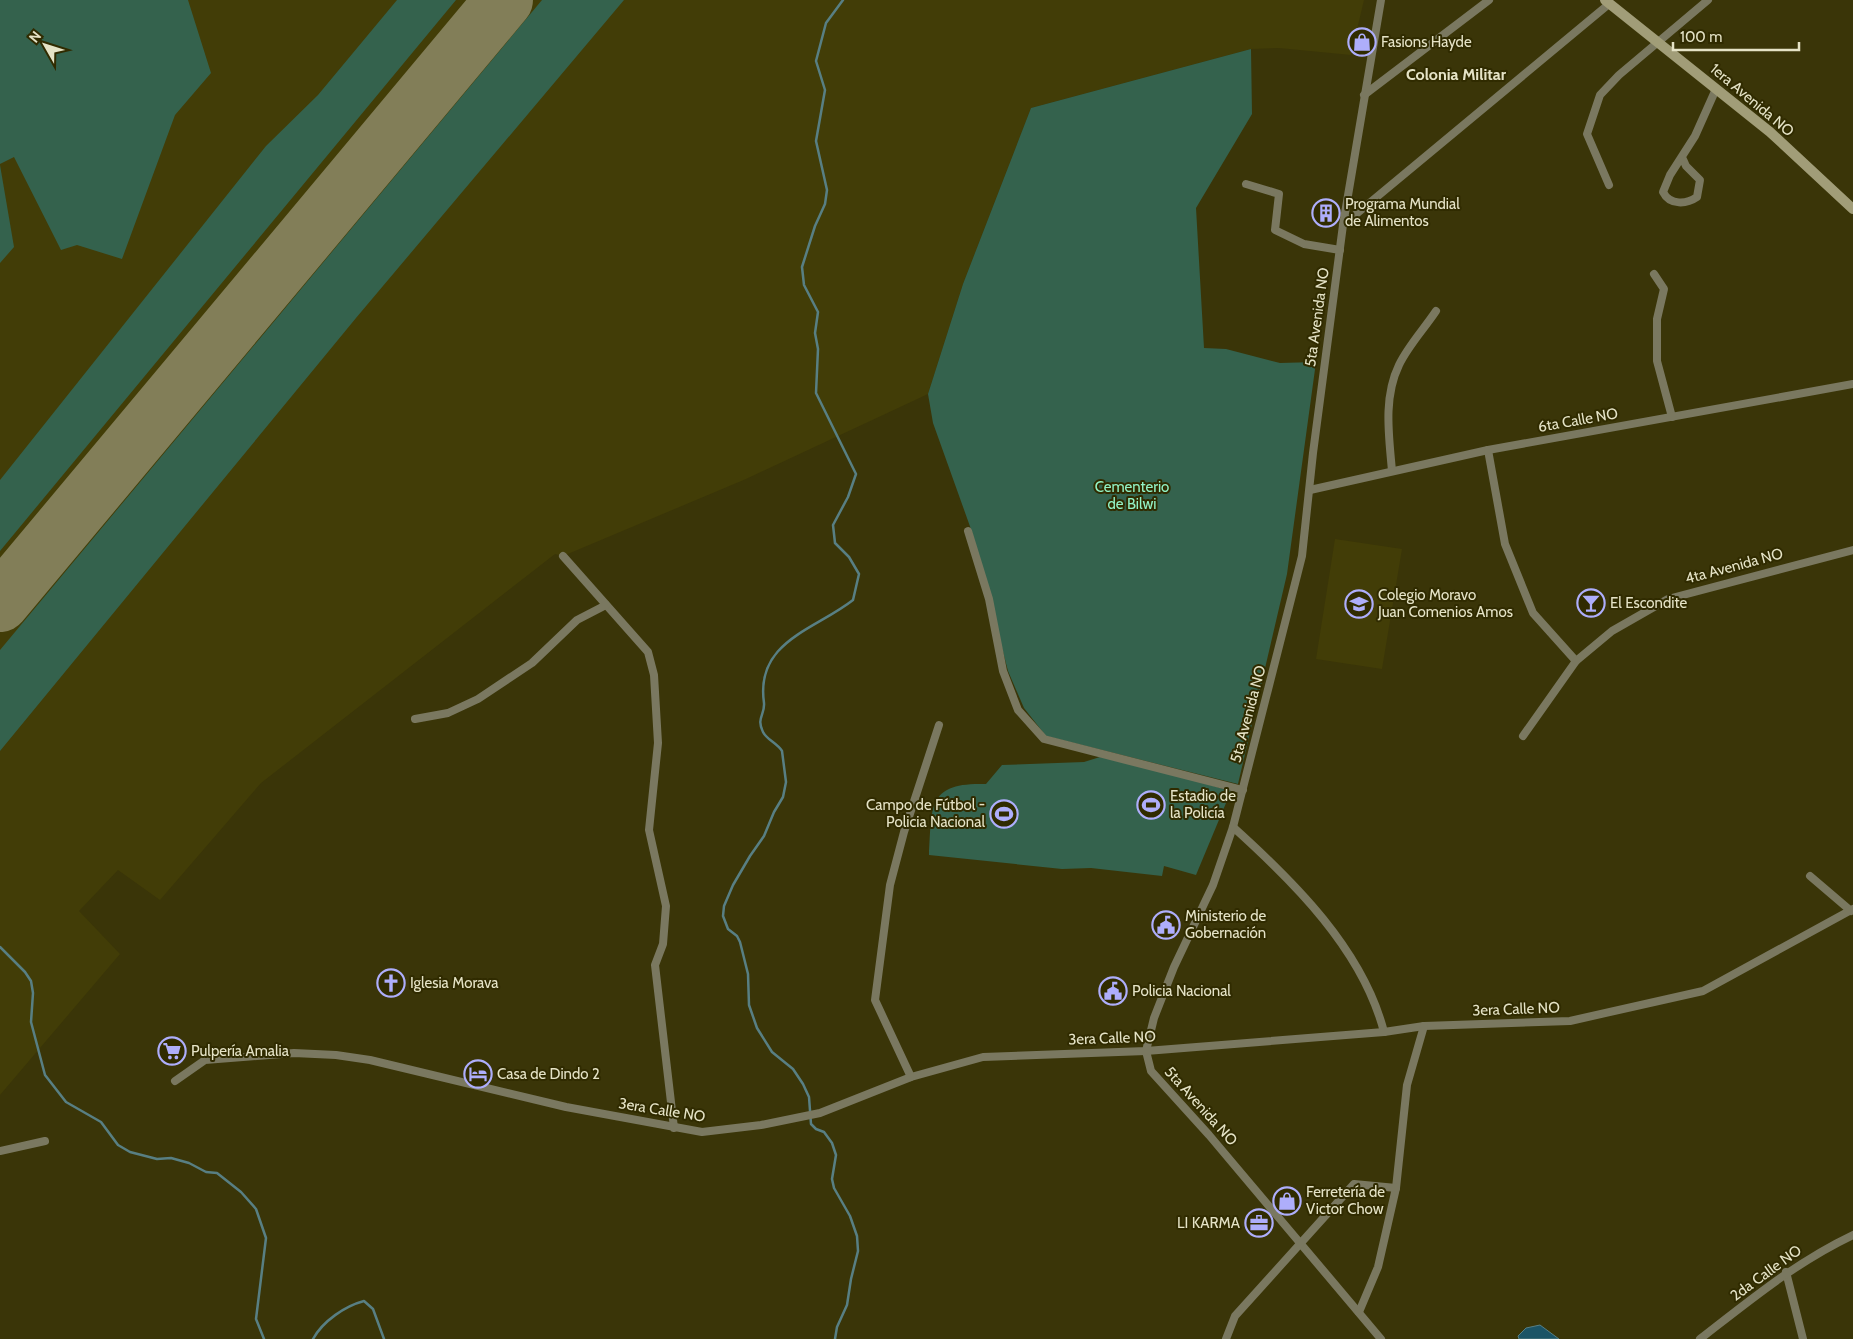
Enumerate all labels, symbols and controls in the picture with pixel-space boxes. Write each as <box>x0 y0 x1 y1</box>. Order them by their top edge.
north arrow <box>20 20 70 70</box>
scale bar <box>1673 20 1799 52</box>
text: N <box>25 27 45 46</box>
shop icon: Fasions Hayde <box>1347 27 1377 57</box>
text: 100 m <box>1680 28 1722 46</box>
place label: Fasions Hayde <box>1381 33 1472 51</box>
street label: 1era Avenida NO <box>1706 60 1798 140</box>
district label: Colonia Militar <box>1406 65 1507 84</box>
place label: Programa Mundial de Alimentos <box>1345 195 1460 230</box>
building icon: Programa Mundial de Alimentos <box>1311 198 1341 228</box>
street label: 5ta Avenida NO <box>1301 266 1333 368</box>
street label: 6ta Calle NO <box>1537 404 1619 436</box>
park label: Cementerio de Bilwi <box>1095 478 1169 513</box>
street label: 4ta Avenida NO <box>1683 544 1785 588</box>
place label: Colegio Moravo Juan Comenios Amos <box>1377 586 1513 621</box>
bar icon: El Escondite <box>1576 588 1606 618</box>
school or university icon: Colegio Moravo Juan Comenios Amos <box>1344 589 1374 619</box>
place label: El Escondite <box>1610 594 1688 612</box>
street label: 5ta Avenida NO <box>1226 663 1270 765</box>
place label: Estadio de la Policía <box>1170 787 1236 822</box>
sports icon: Estadio de la Policía <box>1136 790 1166 820</box>
place label: Campo de Fútbol - Policia Nacional <box>866 796 985 831</box>
sports icon: Campo de Fútbol - Policia Nacional <box>989 799 1019 829</box>
place label: Ministerio de Gobernación <box>1185 907 1267 942</box>
public building icon: Ministerio de Gobernación <box>1151 910 1181 940</box>
church icon: Iglesia Morava <box>376 968 406 998</box>
place label: Iglesia Morava <box>410 974 499 992</box>
public building icon: Policia Nacional <box>1098 976 1128 1006</box>
place label: Policia Nacional <box>1132 982 1231 1000</box>
street label: 3era Calle NO <box>1472 998 1560 1020</box>
street label: 3era Calle NO <box>1068 1027 1156 1049</box>
supermarket icon: Pulpería Amalia <box>157 1036 187 1066</box>
place label: Pulpería Amalia <box>191 1042 290 1060</box>
hotel icon: Casa de Dindo 2 <box>463 1059 493 1089</box>
street label: 5ta Avenida NO <box>1161 1063 1241 1149</box>
place label: Casa de Dindo 2 <box>497 1065 600 1083</box>
street label: 3era Calle NO <box>617 1094 707 1126</box>
place label: Ferretería de Victor Chow <box>1306 1183 1385 1218</box>
shop icon: Ferretería de Victor Chow <box>1272 1186 1302 1216</box>
office icon: LI KARMA <box>1244 1208 1274 1238</box>
place label: LI KARMA <box>1177 1214 1241 1232</box>
street label: 2da Calle NO <box>1727 1241 1805 1305</box>

